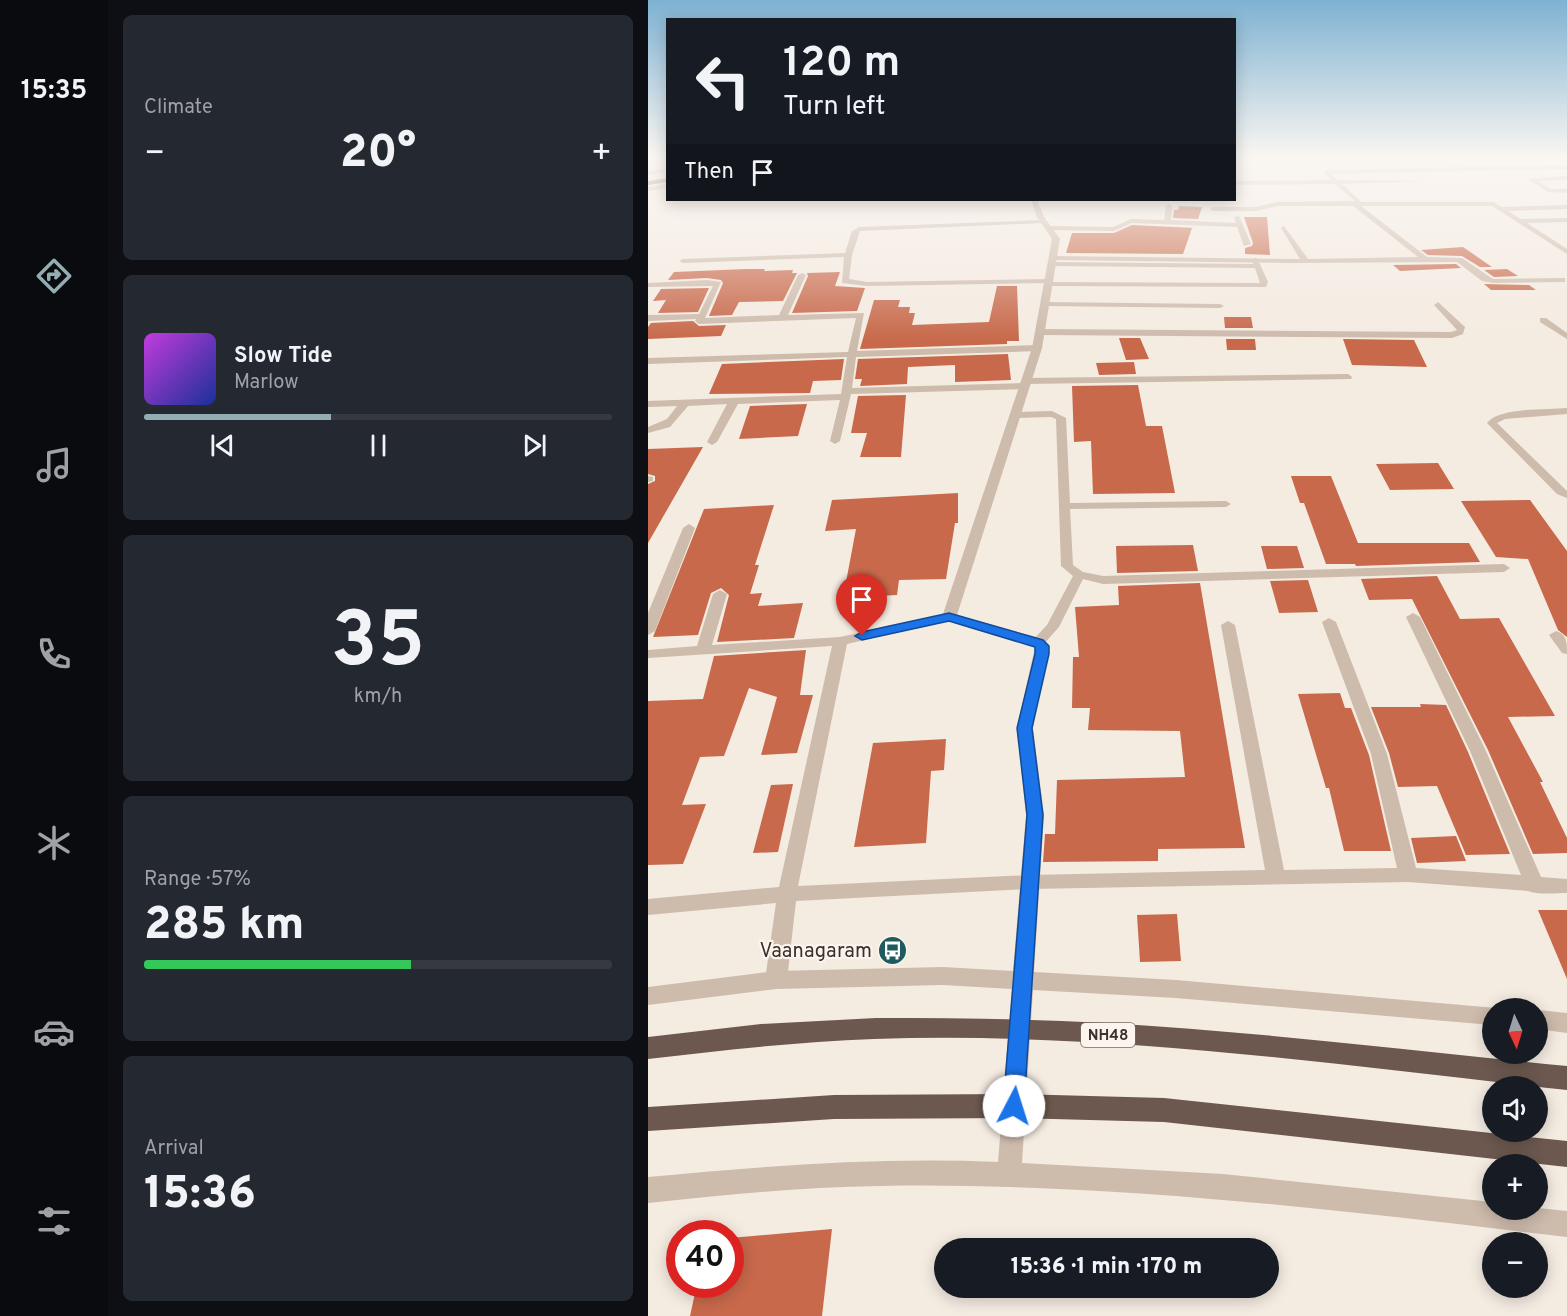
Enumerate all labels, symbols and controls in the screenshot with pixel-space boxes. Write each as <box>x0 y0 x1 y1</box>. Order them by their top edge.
text: 120 m <box>783 38 900 91</box>
icon: left <box>684 42 762 120</box>
text: 15:35 <box>21 74 87 108</box>
text: Turn left <box>783 90 885 124</box>
text: Climate <box>144 95 213 121</box>
text: 20° <box>340 126 416 183</box>
text: − <box>144 134 165 176</box>
text: + <box>591 134 612 176</box>
icon: arrive <box>746 156 779 189</box>
text: Then <box>684 159 734 186</box>
icon: directions <box>33 255 75 297</box>
text: Slow Tide <box>234 343 333 370</box>
text: Marlow <box>234 370 298 396</box>
icon: previous <box>206 429 239 462</box>
icon: pause <box>362 429 395 462</box>
icon: next <box>518 429 551 462</box>
icon: music <box>33 444 75 486</box>
pin <box>836 574 887 636</box>
icon: arrive <box>845 583 878 616</box>
text: 35 <box>331 595 425 694</box>
icon: phone <box>33 633 75 675</box>
text: km/h <box>354 684 402 710</box>
icon: climate <box>33 822 75 864</box>
text: Range · 57% <box>144 867 251 893</box>
text: 285 km <box>144 898 304 955</box>
bus stop icon: Vaanagaram <box>877 934 909 966</box>
place label: Vaanagaram <box>760 939 872 965</box>
north arrow <box>1482 998 1548 1064</box>
map controls <box>1482 998 1548 1298</box>
icon: car <box>33 1011 75 1053</box>
road number: NH48 <box>1081 1023 1135 1047</box>
position arrow <box>982 1074 1046 1138</box>
button: sound <box>1482 1076 1548 1142</box>
text: Arrival <box>144 1136 204 1162</box>
button: + <box>1482 1154 1548 1220</box>
text: 15:36 <box>144 1167 256 1224</box>
icon: filters <box>33 1200 75 1242</box>
speed limit sign: 40 <box>666 1220 744 1298</box>
button: − <box>1482 1232 1548 1298</box>
text: 15:36 · 1 min · 170 m <box>1011 1254 1202 1281</box>

